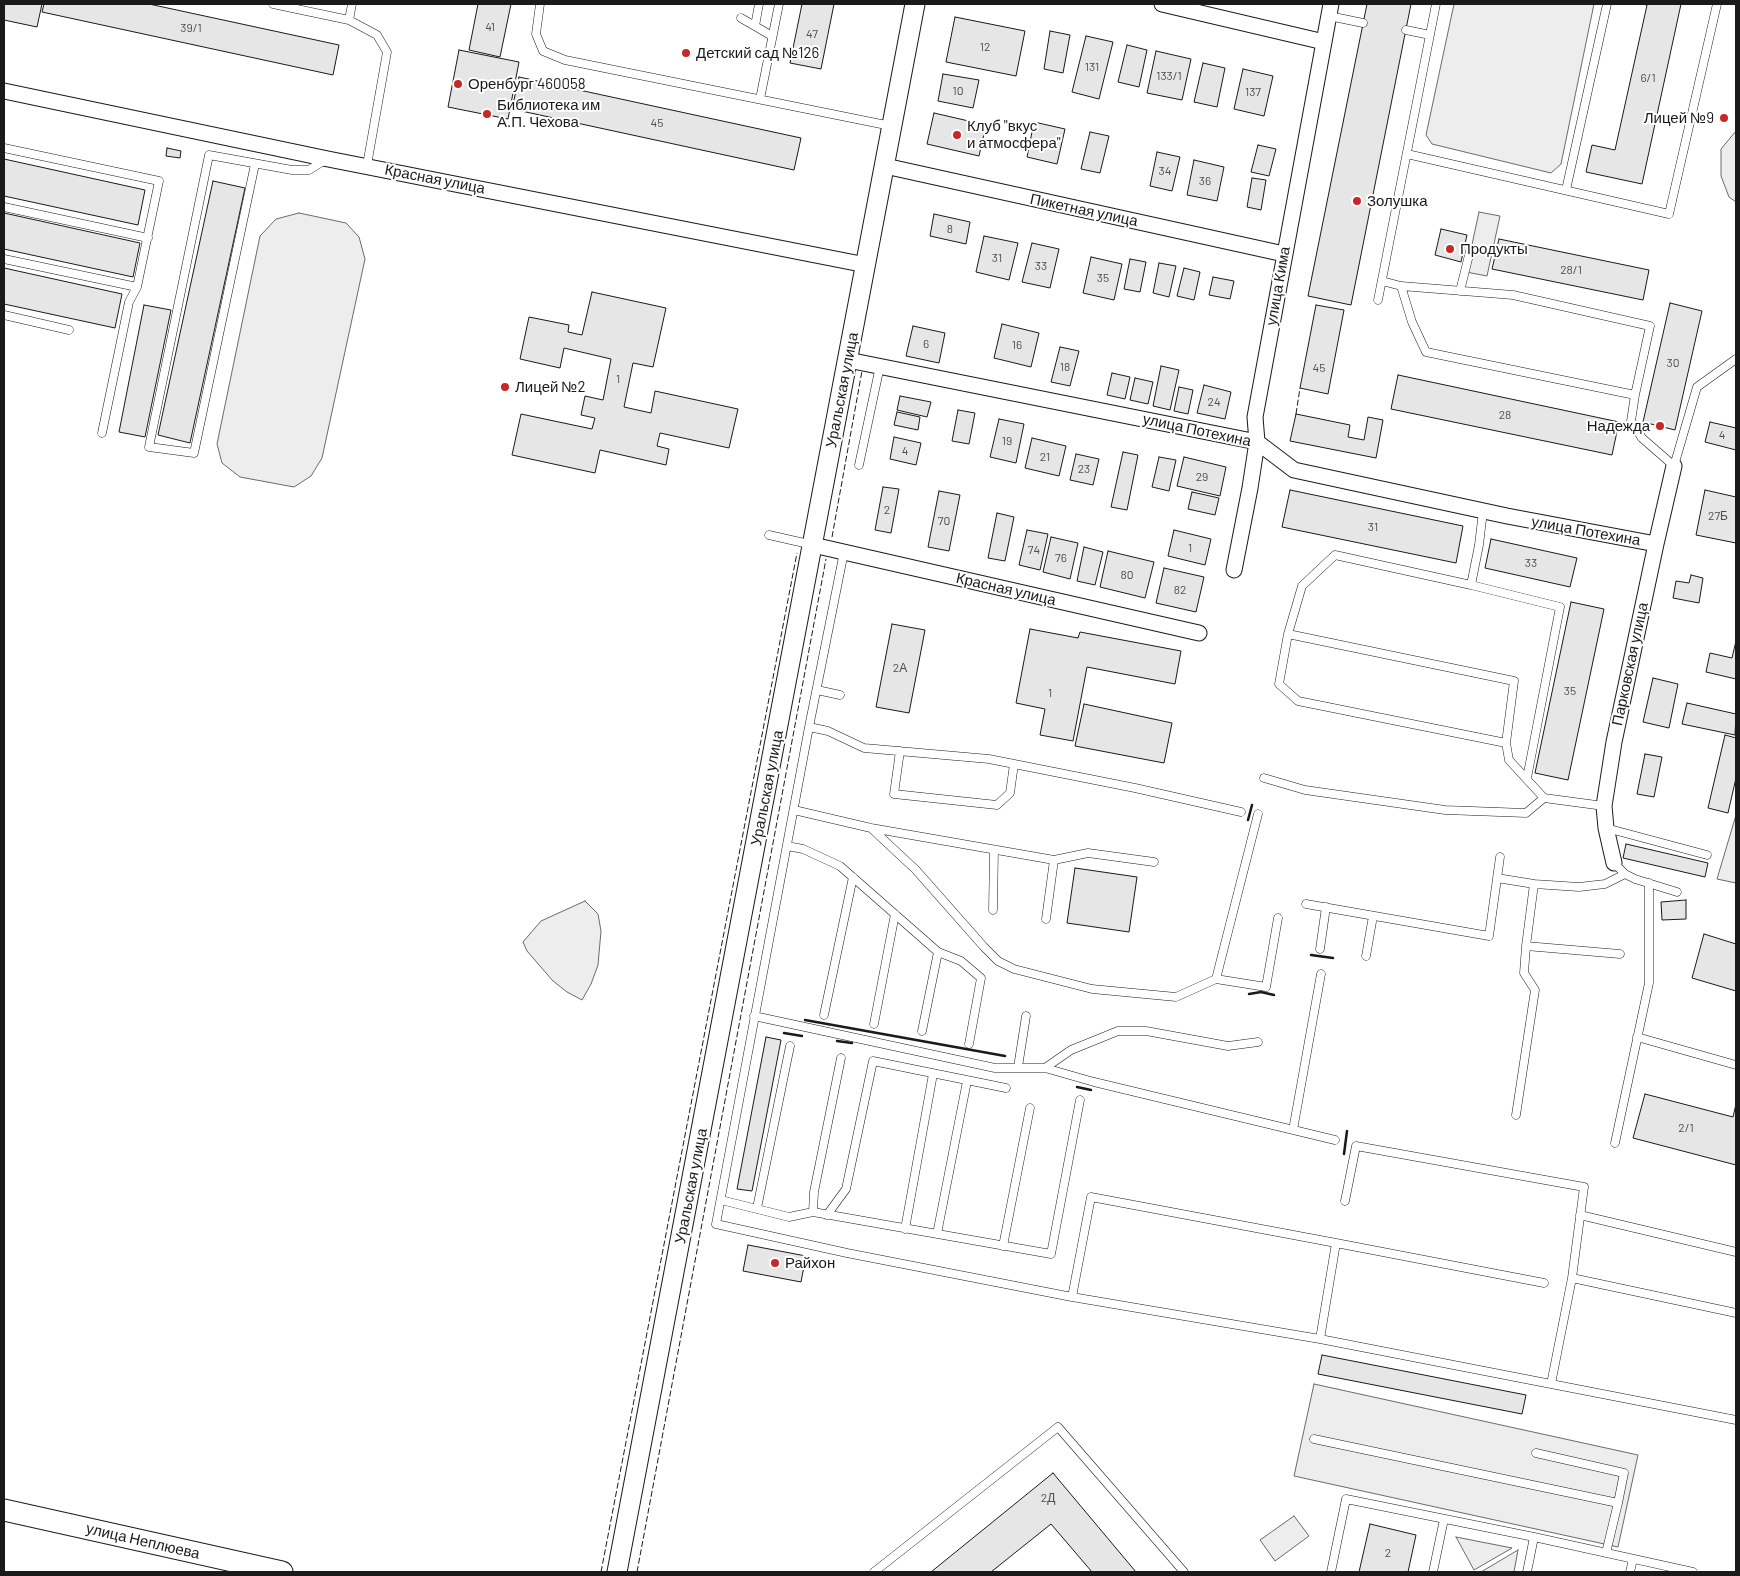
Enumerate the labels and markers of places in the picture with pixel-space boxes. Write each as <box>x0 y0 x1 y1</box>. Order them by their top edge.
place label: Детский сад №126 <box>696 44 819 62</box>
marker: Детский сад №126 <box>680 47 692 59</box>
place label: Оренбург 460058 <box>468 75 586 93</box>
marker: Оренбург 460058 <box>452 78 464 90</box>
place label: Библиотека им А.П. Чехова <box>497 96 600 131</box>
marker: Библиотека им А.П. Чехова <box>481 108 493 120</box>
place label: Лицей №9 <box>1644 109 1714 127</box>
marker: Лицей №9 <box>1718 112 1730 124</box>
place label: Клуб "вкус и атмосфера" <box>967 117 1061 152</box>
marker: Клуб "вкус и атмосфера" <box>951 129 963 141</box>
place label: Золушка <box>1367 192 1428 210</box>
marker: Золушка <box>1351 195 1363 207</box>
place label: Продукты <box>1460 240 1528 258</box>
marker: Продукты <box>1444 243 1456 255</box>
place label: Лицей №2 <box>515 378 585 396</box>
marker: Лицей №2 <box>499 381 511 393</box>
place label: Надежда <box>1587 417 1650 435</box>
marker: Надежда <box>1654 420 1666 432</box>
place label: Райхон <box>785 1254 835 1272</box>
marker: Райхон <box>769 1257 781 1269</box>

